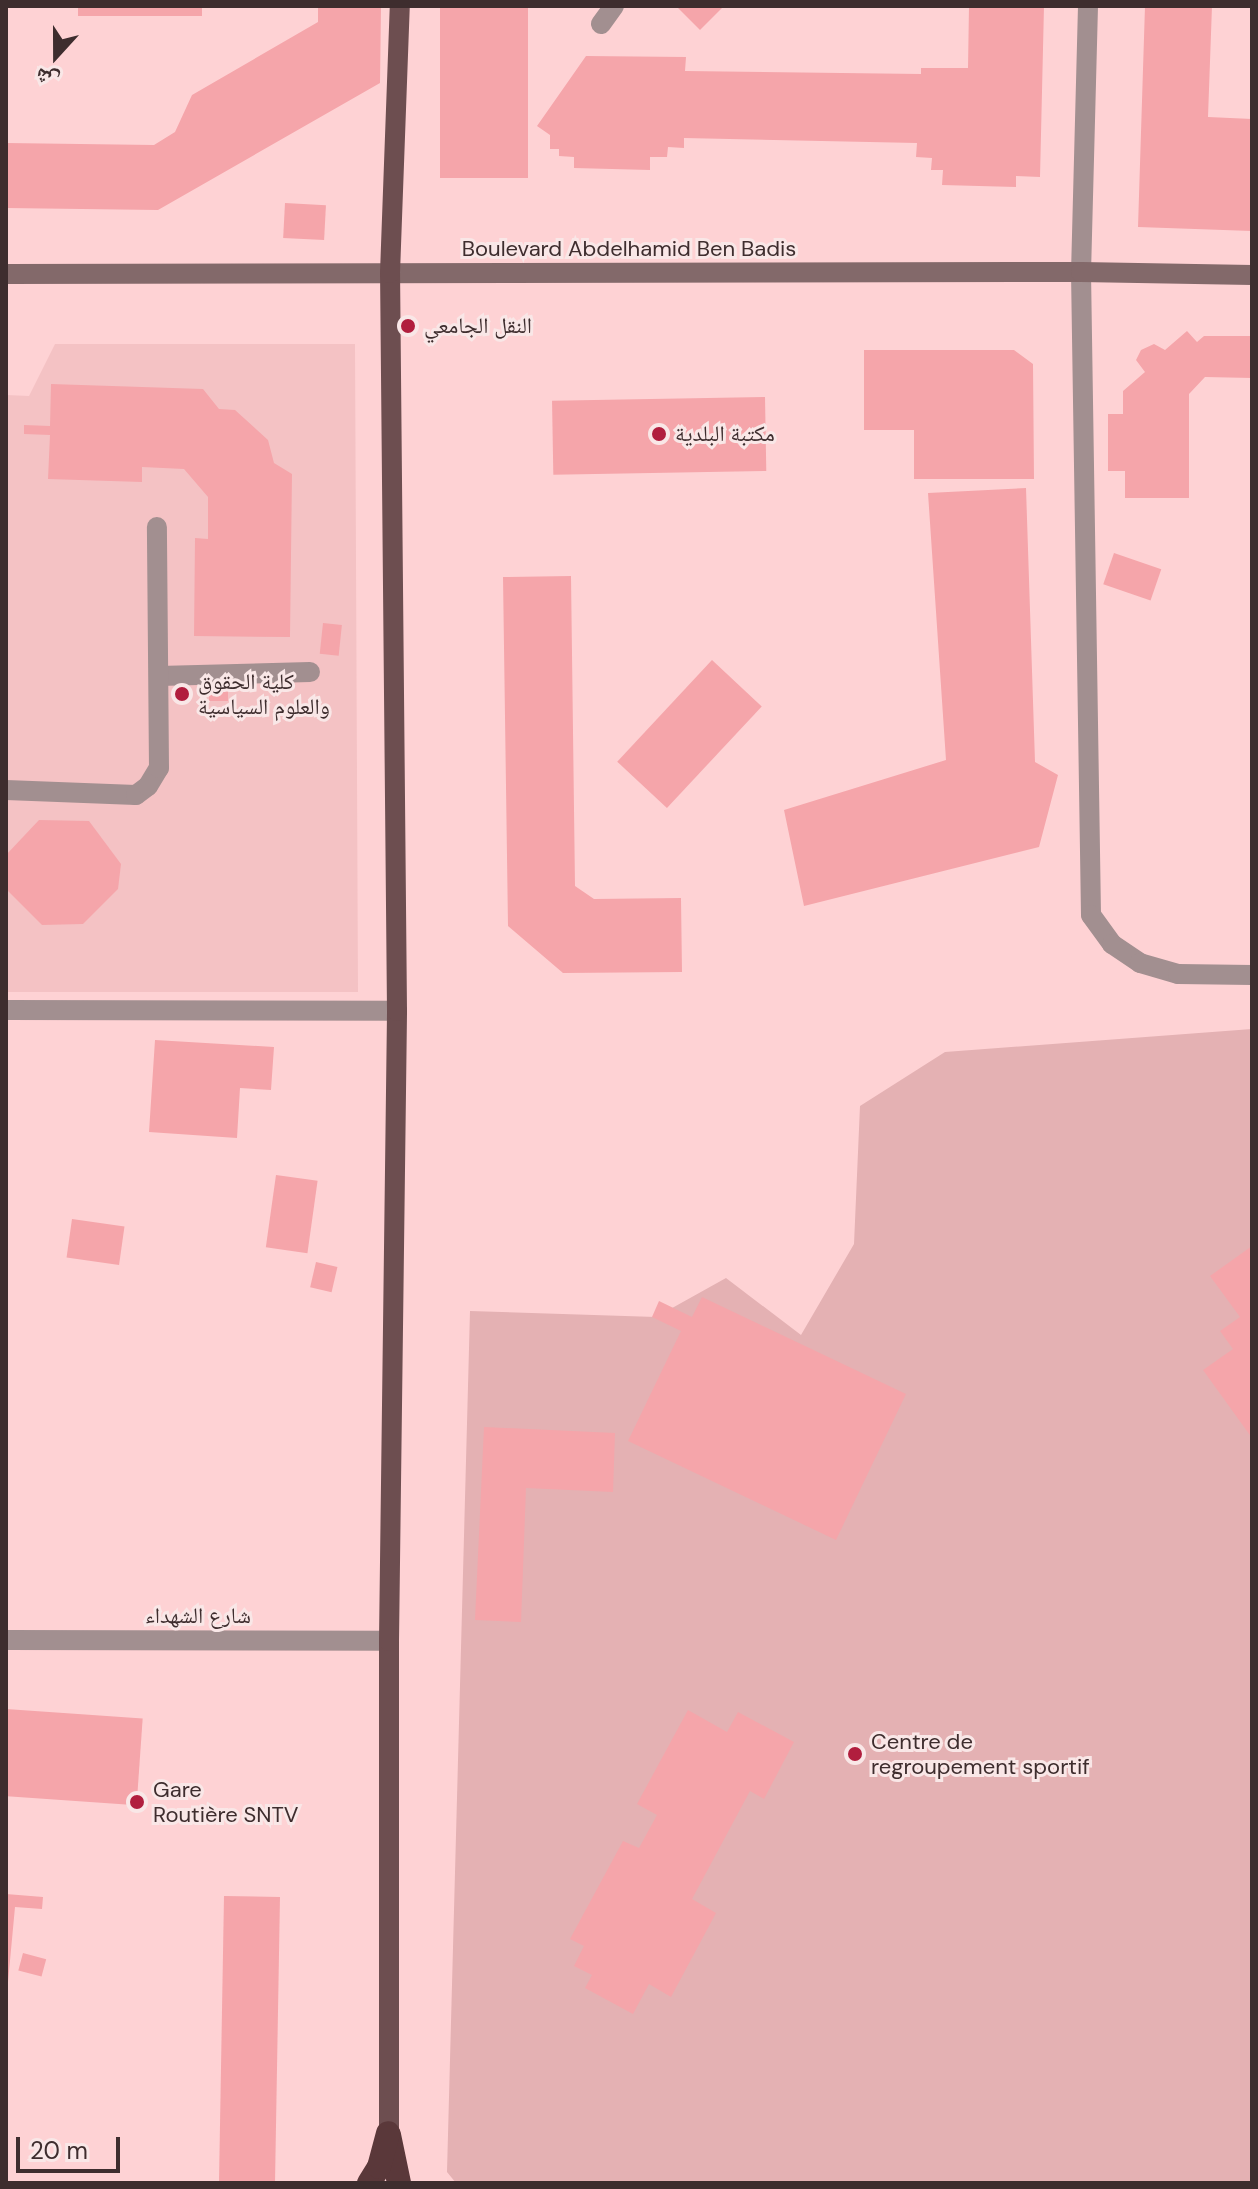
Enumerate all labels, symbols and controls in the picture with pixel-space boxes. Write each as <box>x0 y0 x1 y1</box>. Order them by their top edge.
north arrow <box>16 16 96 96</box>
text: ش <box>31 61 63 97</box>
street label: Boulevard Abdelhamid Ben Badis <box>462 236 796 262</box>
place label: النقل الجامعي <box>424 313 532 339</box>
marker: النقل الجامعي <box>399 317 417 335</box>
place label: مكتبة البلدية <box>675 421 775 447</box>
marker: مكتبة البلدية <box>650 425 668 443</box>
place label: كلية الحقوق والعلوم السياسية <box>198 668 330 720</box>
marker: كلية الحقوق والعلوم السياسية <box>173 685 191 703</box>
street label: شارع الشهداء <box>145 1603 251 1629</box>
place label: Centre de regroupement sportif <box>871 1728 1090 1780</box>
marker: Centre de regroupement sportif <box>846 1745 864 1763</box>
place label: Gare Routière SNTV <box>153 1776 299 1828</box>
marker: Gare Routière SNTV <box>128 1793 146 1811</box>
scale bar <box>20 2121 124 2171</box>
text: 20 m <box>30 2135 88 2166</box>

